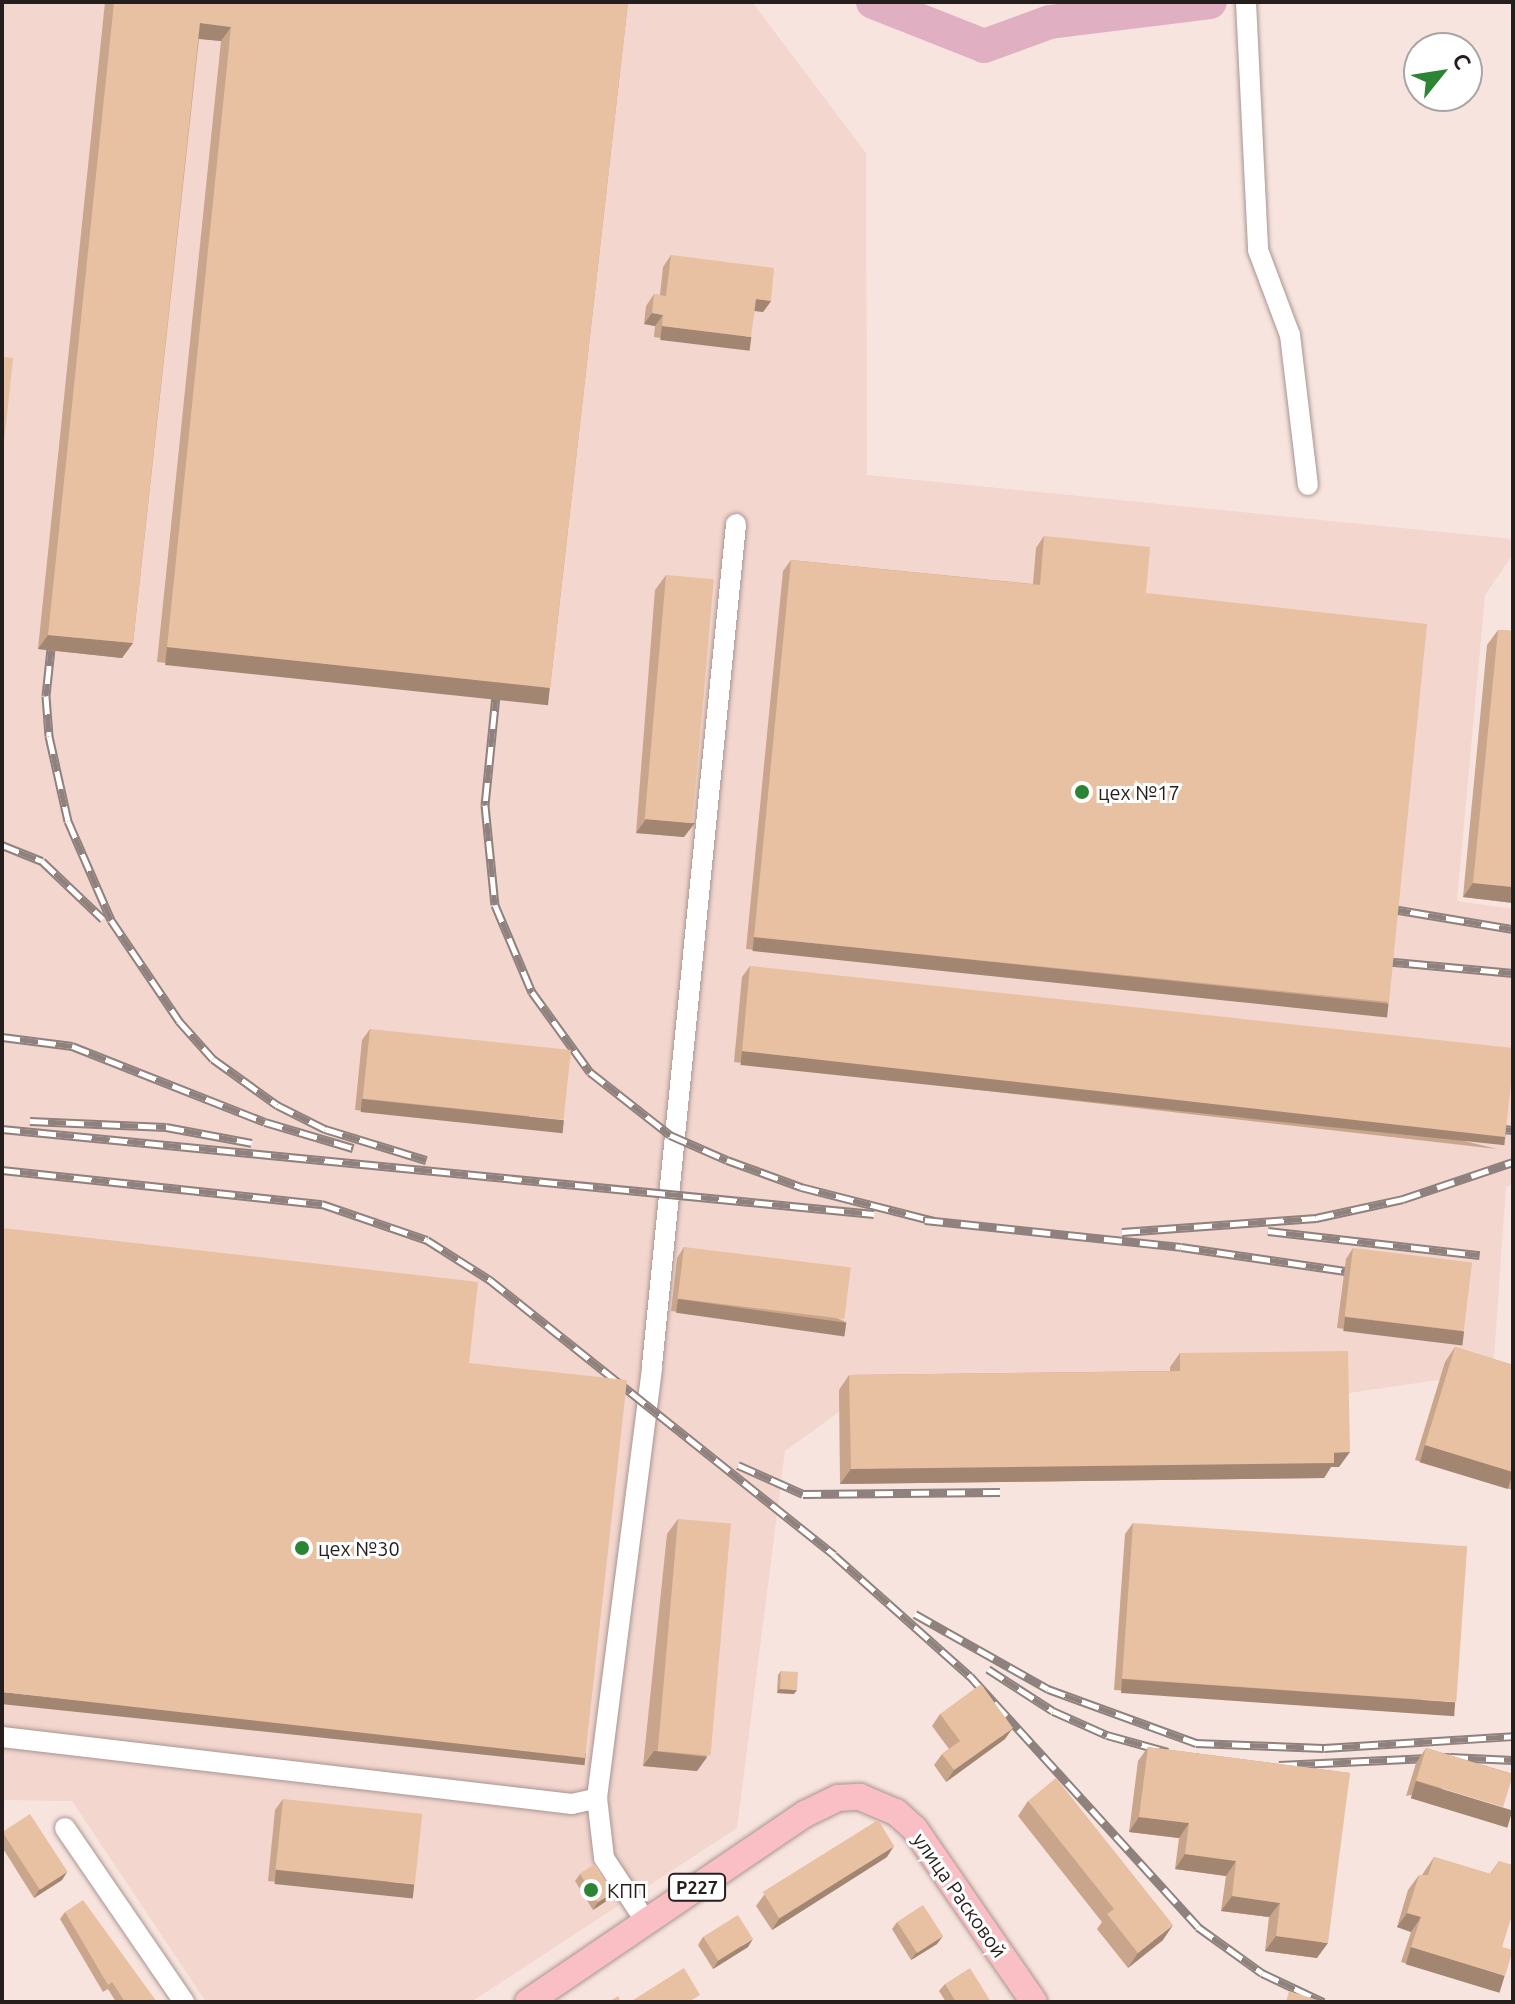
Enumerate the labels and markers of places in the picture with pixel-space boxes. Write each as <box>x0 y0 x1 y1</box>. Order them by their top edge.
place label: цех №17 <box>1098 780 1180 804</box>
marker: цех №17 <box>1073 783 1091 801</box>
place label: цех №30 <box>318 1536 400 1560</box>
marker: цех №30 <box>293 1539 311 1557</box>
place label: КПП <box>607 1878 647 1902</box>
marker: КПП <box>582 1881 600 1899</box>

